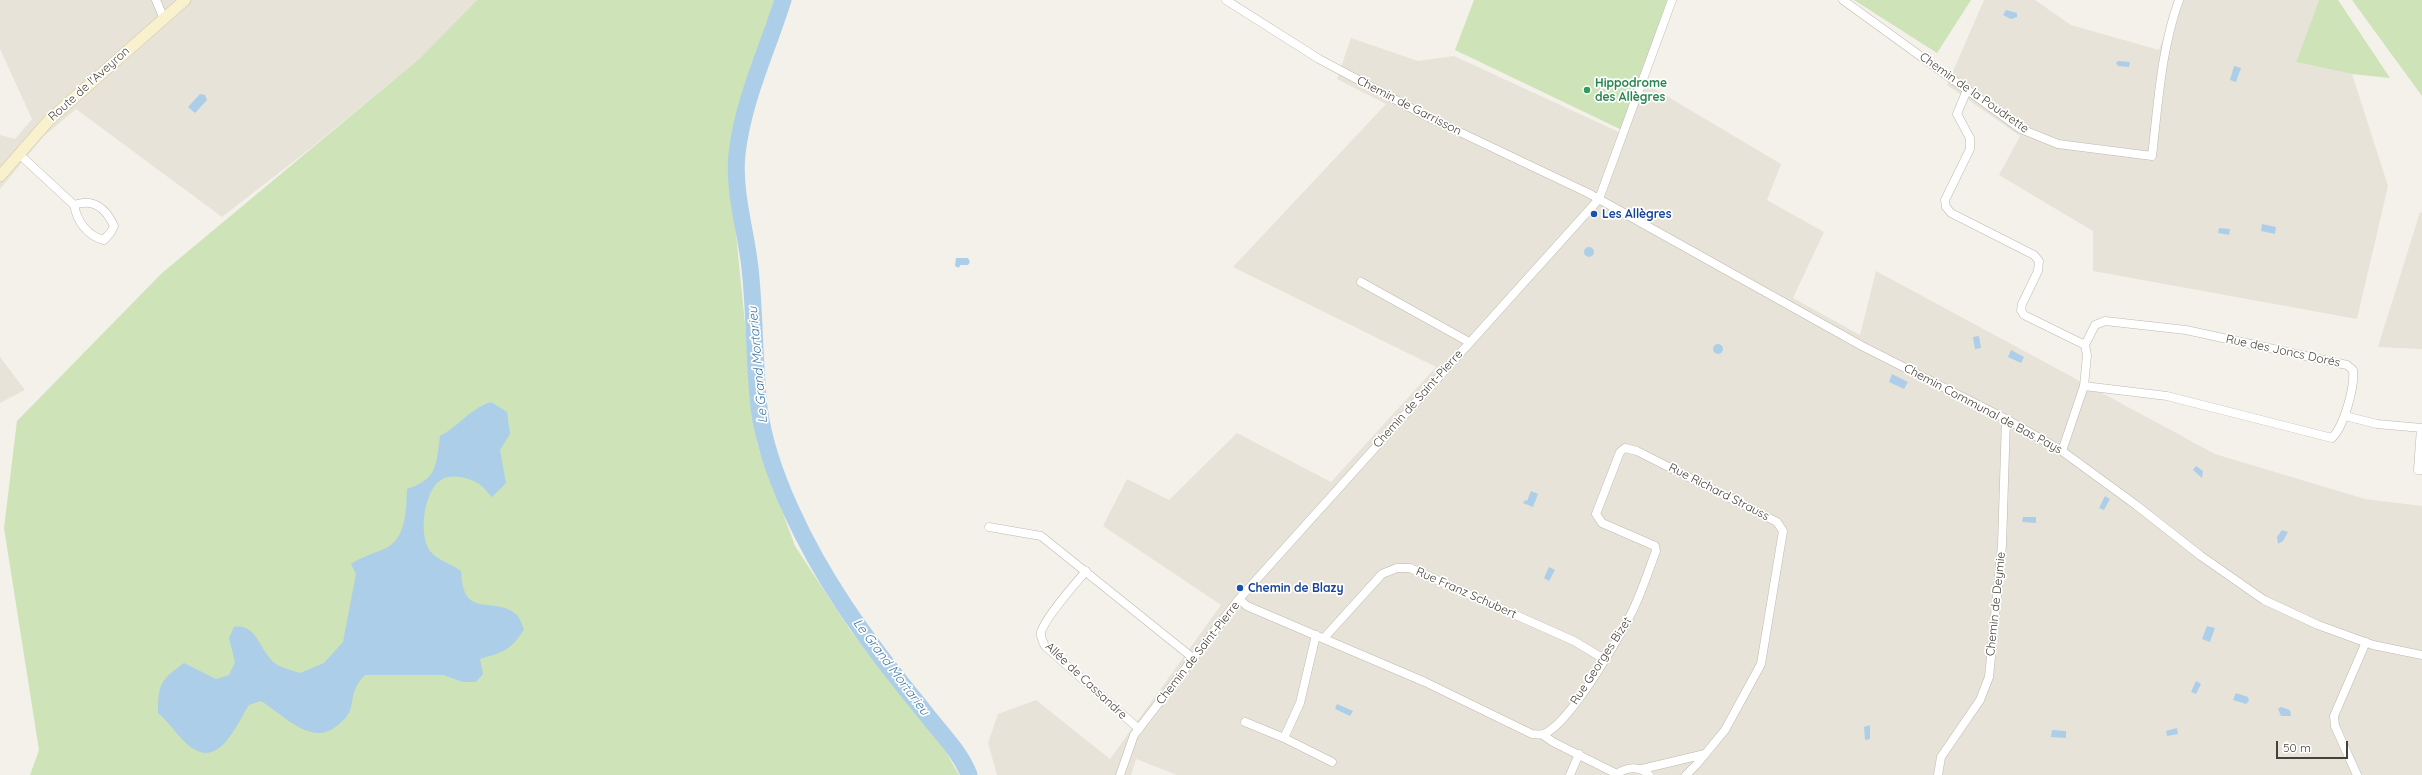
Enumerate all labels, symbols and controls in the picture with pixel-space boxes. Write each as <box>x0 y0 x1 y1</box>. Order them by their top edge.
street label: Route de l'Aveyron <box>45 44 133 124</box>
street label: Chemin de la Poudrette <box>1917 50 2031 136</box>
street label: Chemin de Garrisson <box>1354 73 1464 139</box>
place label: Hippodrome des Allègres <box>1595 76 1667 104</box>
marker: Hippodrome des Allègres <box>1582 85 1592 95</box>
place label: Les Allègres <box>1602 207 1671 221</box>
marker: Les Allègres <box>1589 209 1599 219</box>
water label: Le Grand Mortarieu <box>745 306 771 424</box>
street label: Rue des Joncs Dorés <box>2224 332 2342 370</box>
street label: Chemin de Saint-Pierre <box>1370 347 1466 451</box>
street label: Chemin Communal de Bas Pays <box>1901 361 2065 457</box>
street label: Rue Richard Strauss <box>1666 460 1772 524</box>
street label: Chemin de Deymie <box>1983 551 2009 657</box>
street label: Rue Franz Schubert <box>1413 564 1519 622</box>
place label: Chemin de Blazy <box>1248 581 1343 595</box>
marker: Chemin de Blazy <box>1235 583 1245 593</box>
street label: Chemin de Saint-Pierre <box>1153 599 1243 707</box>
street label: Rue Georges Bizet <box>1567 615 1635 707</box>
water label: Le Grand Mortarieu <box>850 616 932 718</box>
street label: Allée de Cassandre <box>1042 639 1130 723</box>
scale bar <box>2278 733 2350 759</box>
text: 50 m <box>2283 740 2311 755</box>

